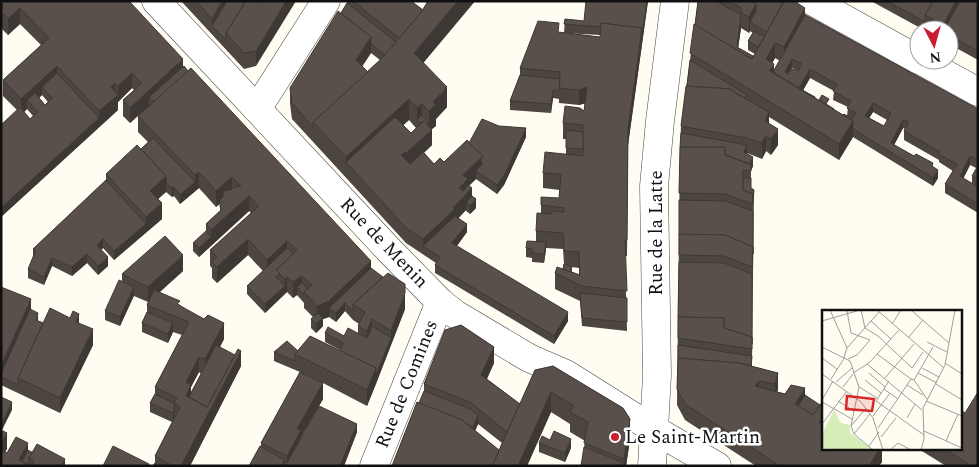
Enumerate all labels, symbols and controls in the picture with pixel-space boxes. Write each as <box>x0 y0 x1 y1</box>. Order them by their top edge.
north arrow <box>909 20 959 70</box>
text: N <box>929 46 942 68</box>
street label: Rue de la Latte <box>642 170 671 296</box>
street label: Rue de Menin <box>333 191 435 295</box>
inset map <box>822 310 962 450</box>
street label: Rue de Comines <box>368 315 446 453</box>
place label: Le Saint-Martin <box>625 423 760 452</box>
marker: Le Saint-Martin <box>609 431 621 443</box>

